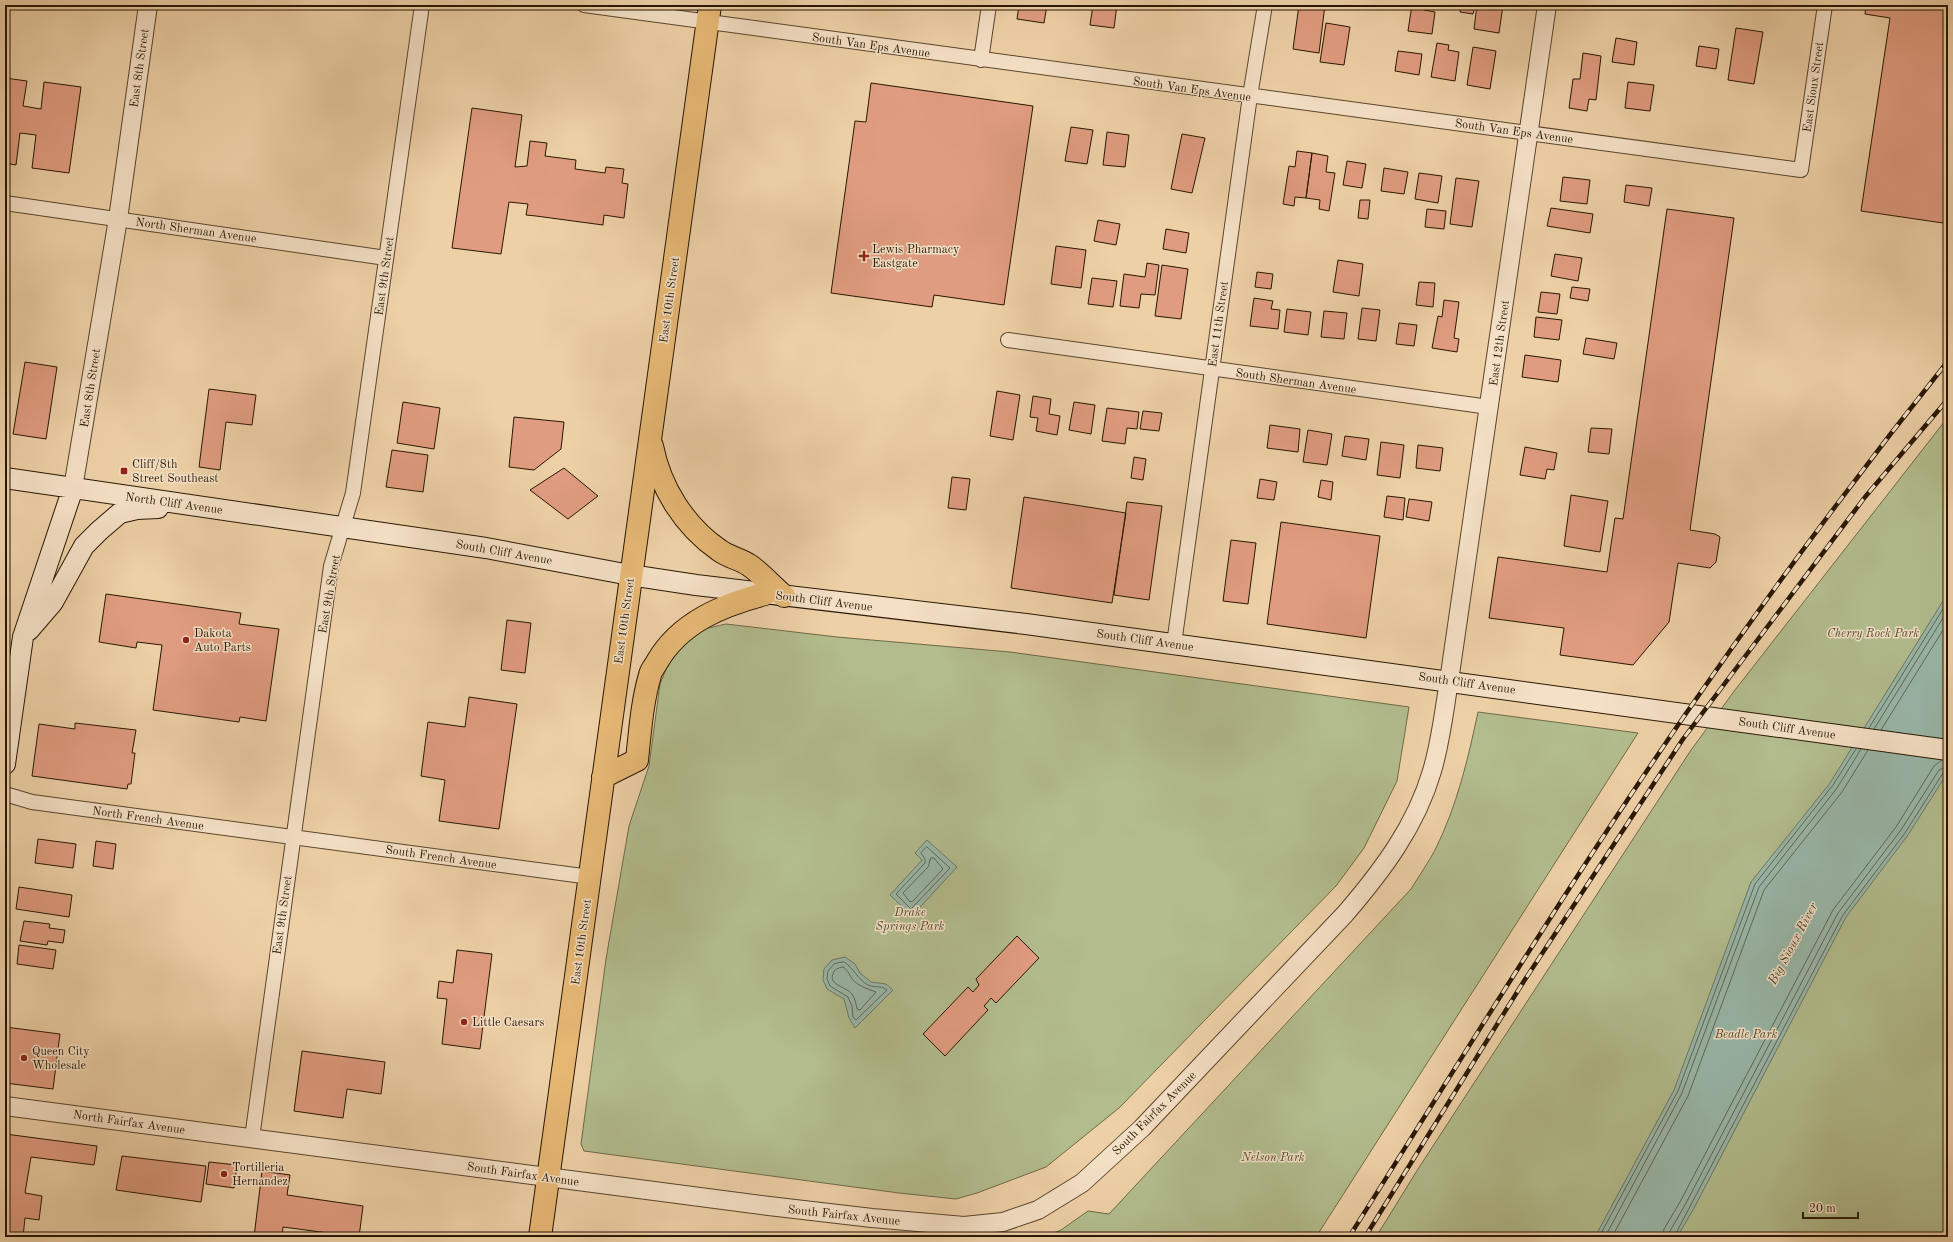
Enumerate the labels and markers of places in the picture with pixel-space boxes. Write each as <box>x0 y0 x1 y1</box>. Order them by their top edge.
place label: Lewis Pharmacy Eastgate <box>872 244 960 270</box>
marker: Lewis Pharmacy Eastgate <box>859 251 869 261</box>
place label: Cliff/8th Street Southeast <box>132 459 219 485</box>
marker: Cliff/8th Street Southeast <box>119 466 129 476</box>
place label: Dakota Auto Parts <box>194 628 251 654</box>
marker: Dakota Auto Parts <box>181 635 191 645</box>
marker: Little Caesars <box>459 1017 469 1027</box>
place label: Little Caesars <box>472 1017 545 1029</box>
place label: Queen City Wholesale <box>32 1046 90 1072</box>
marker: Queen City Wholesale <box>19 1053 29 1063</box>
place label: Tortilleria Hernandez <box>232 1162 288 1188</box>
marker: Tortilleria Hernandez <box>219 1169 229 1179</box>

